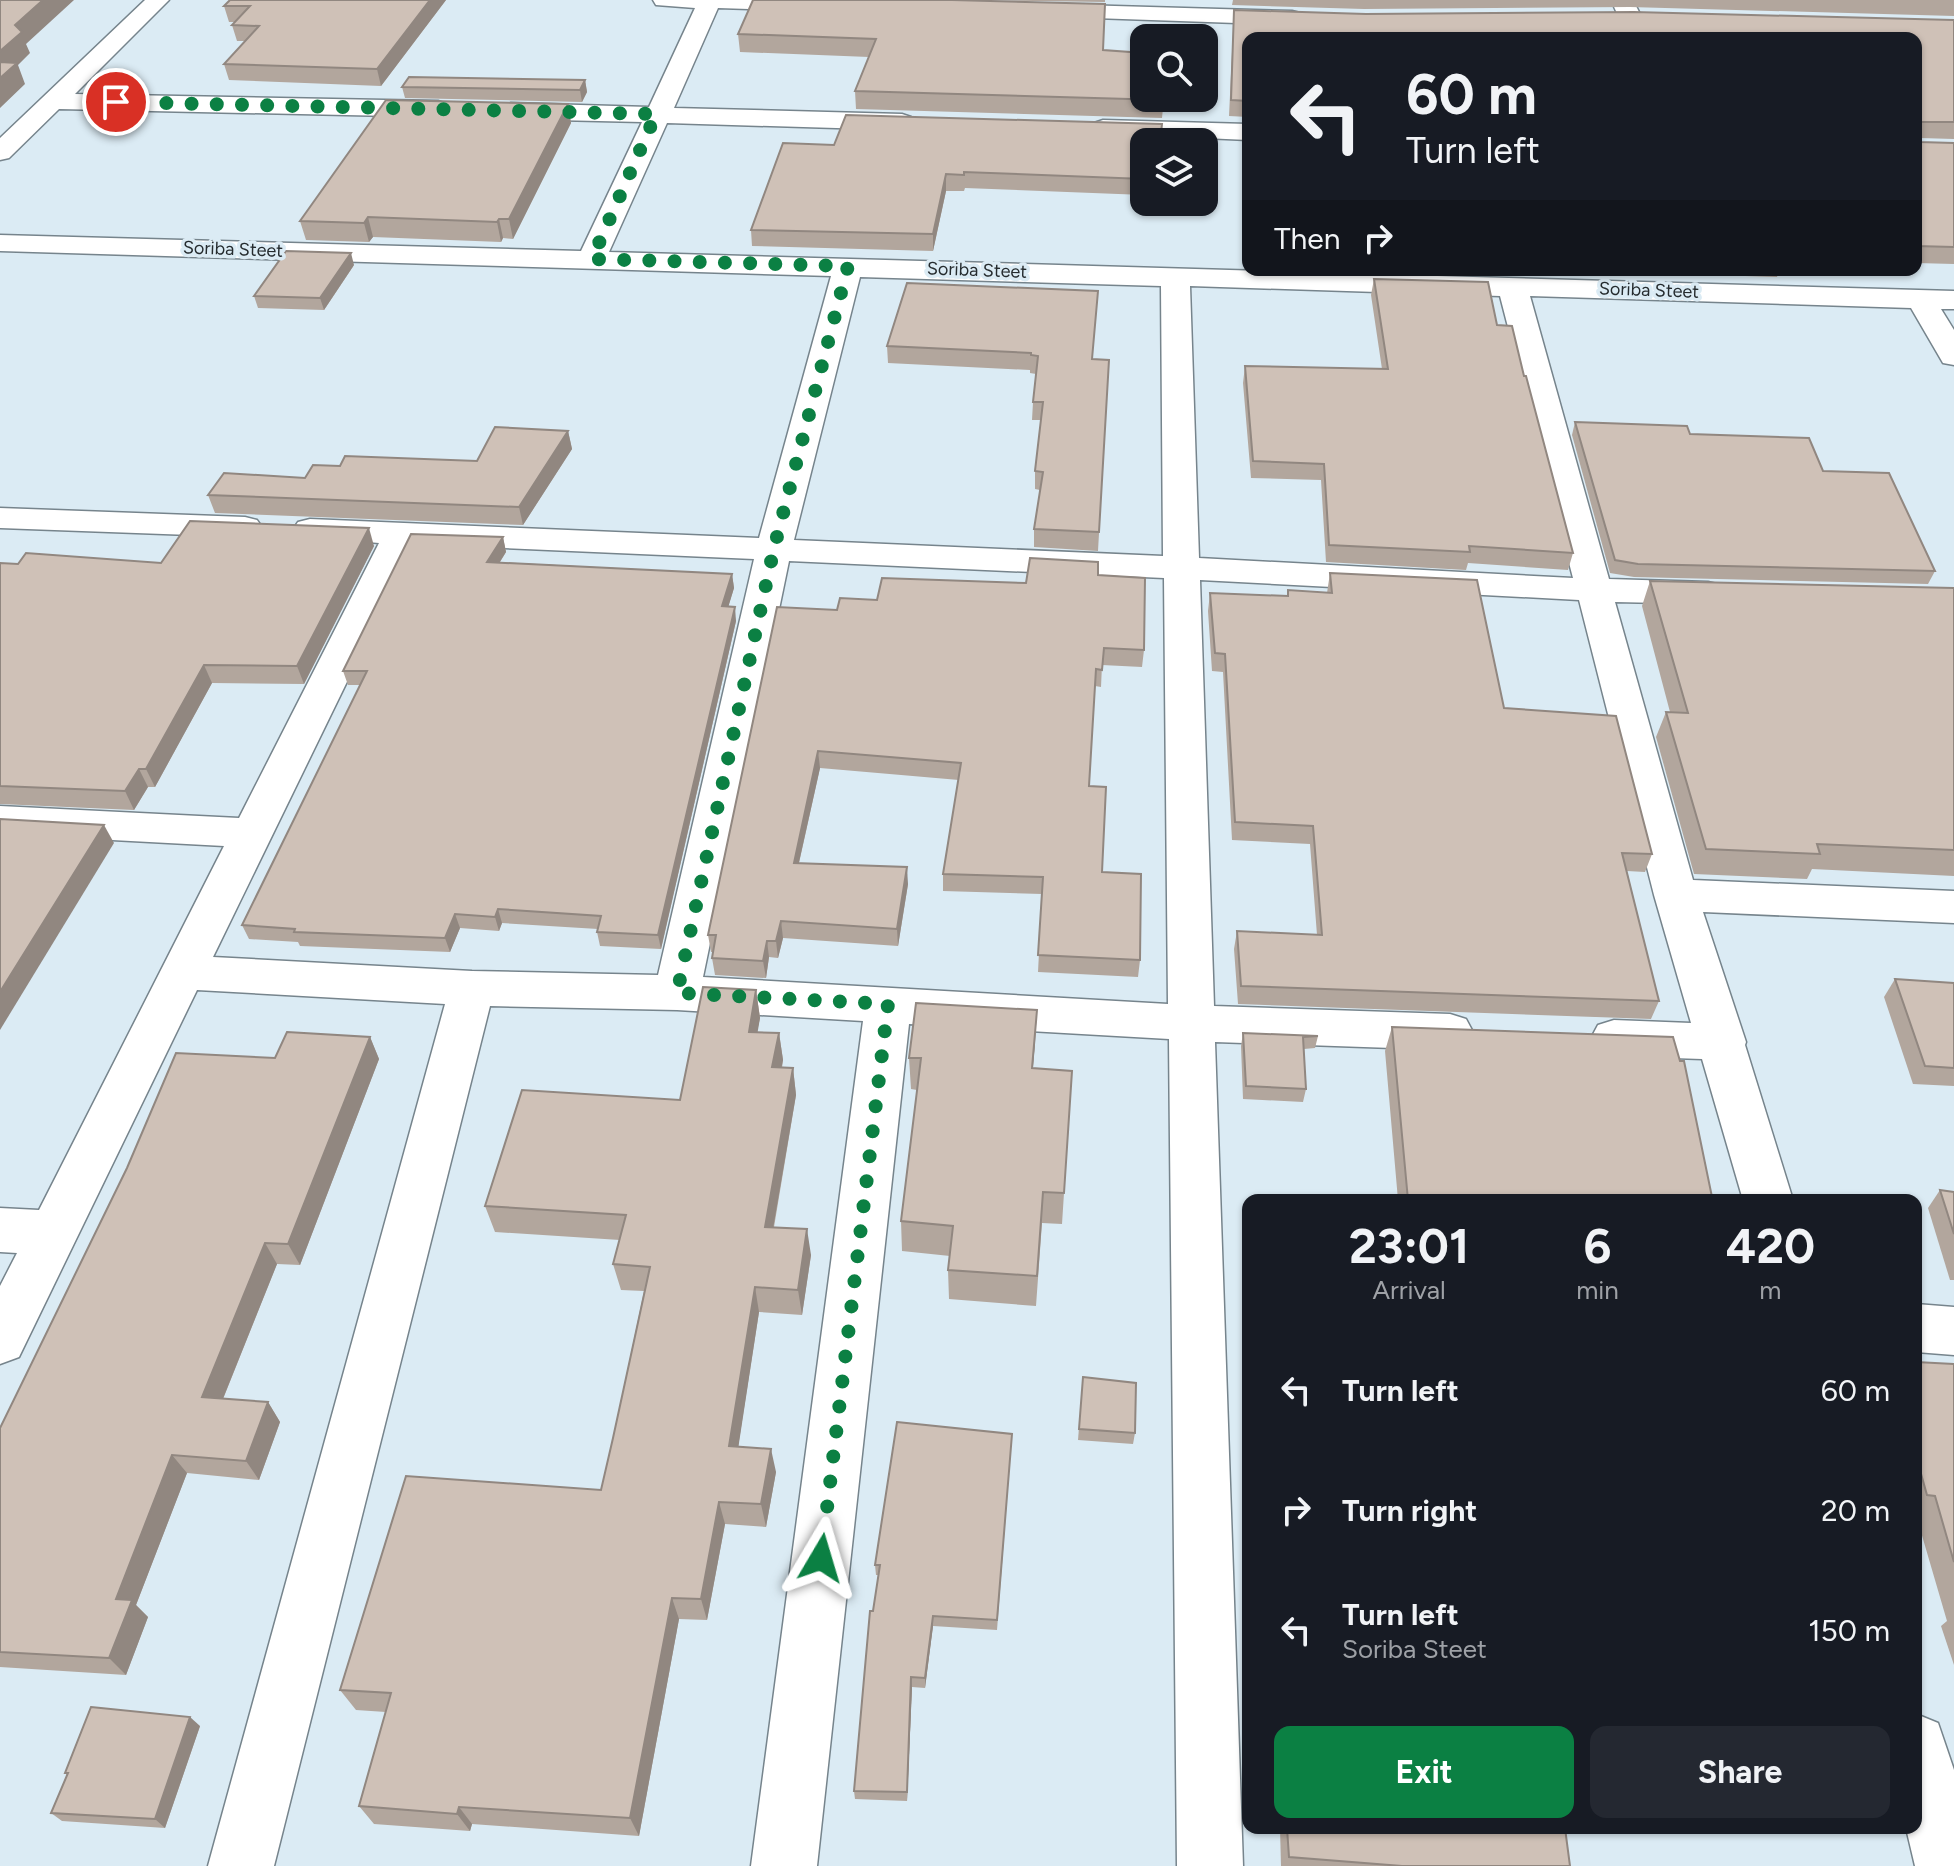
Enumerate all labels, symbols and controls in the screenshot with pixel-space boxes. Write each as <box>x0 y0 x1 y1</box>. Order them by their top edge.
map controls <box>1130 24 1218 216</box>
button: search <box>1130 24 1218 112</box>
text: 60 m <box>1406 61 1537 128</box>
icon: left <box>1274 64 1378 168</box>
pin <box>82 68 150 136</box>
icon: arrive <box>94 80 138 124</box>
button: layers <box>1130 128 1218 216</box>
text: Turn left <box>1406 129 1540 172</box>
icon: right <box>1356 216 1400 260</box>
text: Then <box>1274 220 1340 257</box>
street label: Soriba Steet <box>183 236 284 262</box>
street label: Soriba Steet <box>927 257 1028 283</box>
street label: Soriba Steet <box>1599 277 1700 303</box>
text: 23:01 <box>1349 1217 1469 1275</box>
text: 6 <box>1584 1217 1611 1275</box>
text: 420 <box>1726 1217 1815 1275</box>
text: Arrival <box>1372 1274 1446 1306</box>
text: min <box>1576 1274 1619 1306</box>
text: m <box>1759 1274 1781 1306</box>
icon: left <box>1274 1368 1318 1412</box>
text: Turn left <box>1342 1372 1459 1409</box>
text: 60 m <box>1821 1372 1890 1409</box>
icon: right <box>1274 1488 1318 1532</box>
text: Turn right <box>1342 1492 1477 1529</box>
text: 20 m <box>1821 1492 1890 1529</box>
position arrow <box>779 1516 863 1600</box>
text: Turn left <box>1342 1596 1459 1633</box>
icon: left <box>1274 1608 1318 1652</box>
text: 150 m <box>1808 1612 1890 1649</box>
text: Soriba Steet <box>1342 1633 1487 1665</box>
button: Exit <box>1274 1726 1574 1818</box>
button: Share <box>1590 1726 1890 1818</box>

